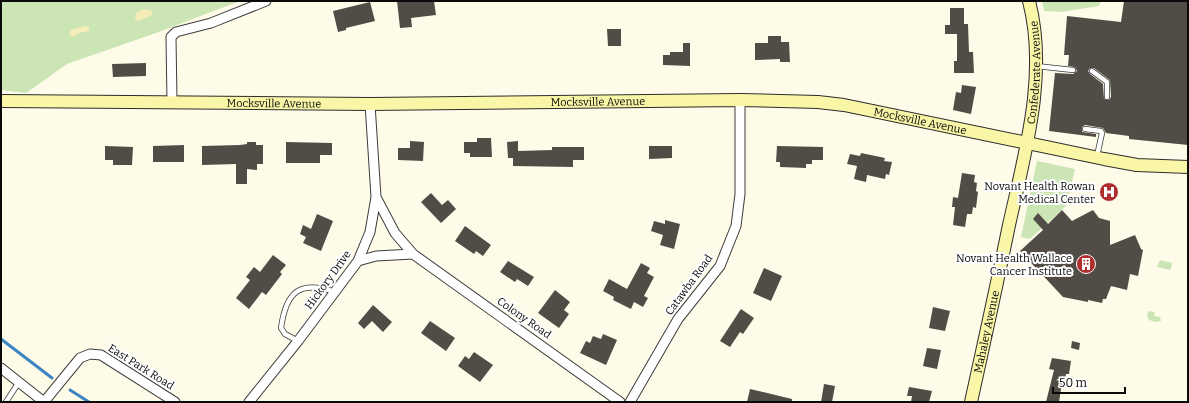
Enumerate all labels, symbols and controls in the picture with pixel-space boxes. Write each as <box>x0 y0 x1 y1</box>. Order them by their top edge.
street label: Confederate Avenue <box>1024 20 1043 125</box>
street label: Mocksville Avenue <box>551 95 645 109</box>
street label: Mocksville Avenue <box>227 96 321 110</box>
street label: Mocksville Avenue <box>872 105 968 137</box>
place label: Novant Health Rowan Medical Center <box>984 180 1095 206</box>
hospital icon: Novant Health Rowan Medical Center <box>1098 181 1120 203</box>
street label: Hickory Drive <box>302 248 354 312</box>
street label: Catawba Road <box>663 252 716 318</box>
place label: Novant Health Wallace Cancer Institute <box>956 252 1072 278</box>
building icon: Novant Health Wallace Cancer Institute <box>1075 253 1097 275</box>
street label: Mahaley Avenue <box>971 289 1002 374</box>
street label: Colony Road <box>494 295 554 342</box>
street label: East Park Road <box>106 342 177 393</box>
scale bar <box>1053 369 1125 395</box>
text: 50 m <box>1059 376 1088 390</box>

